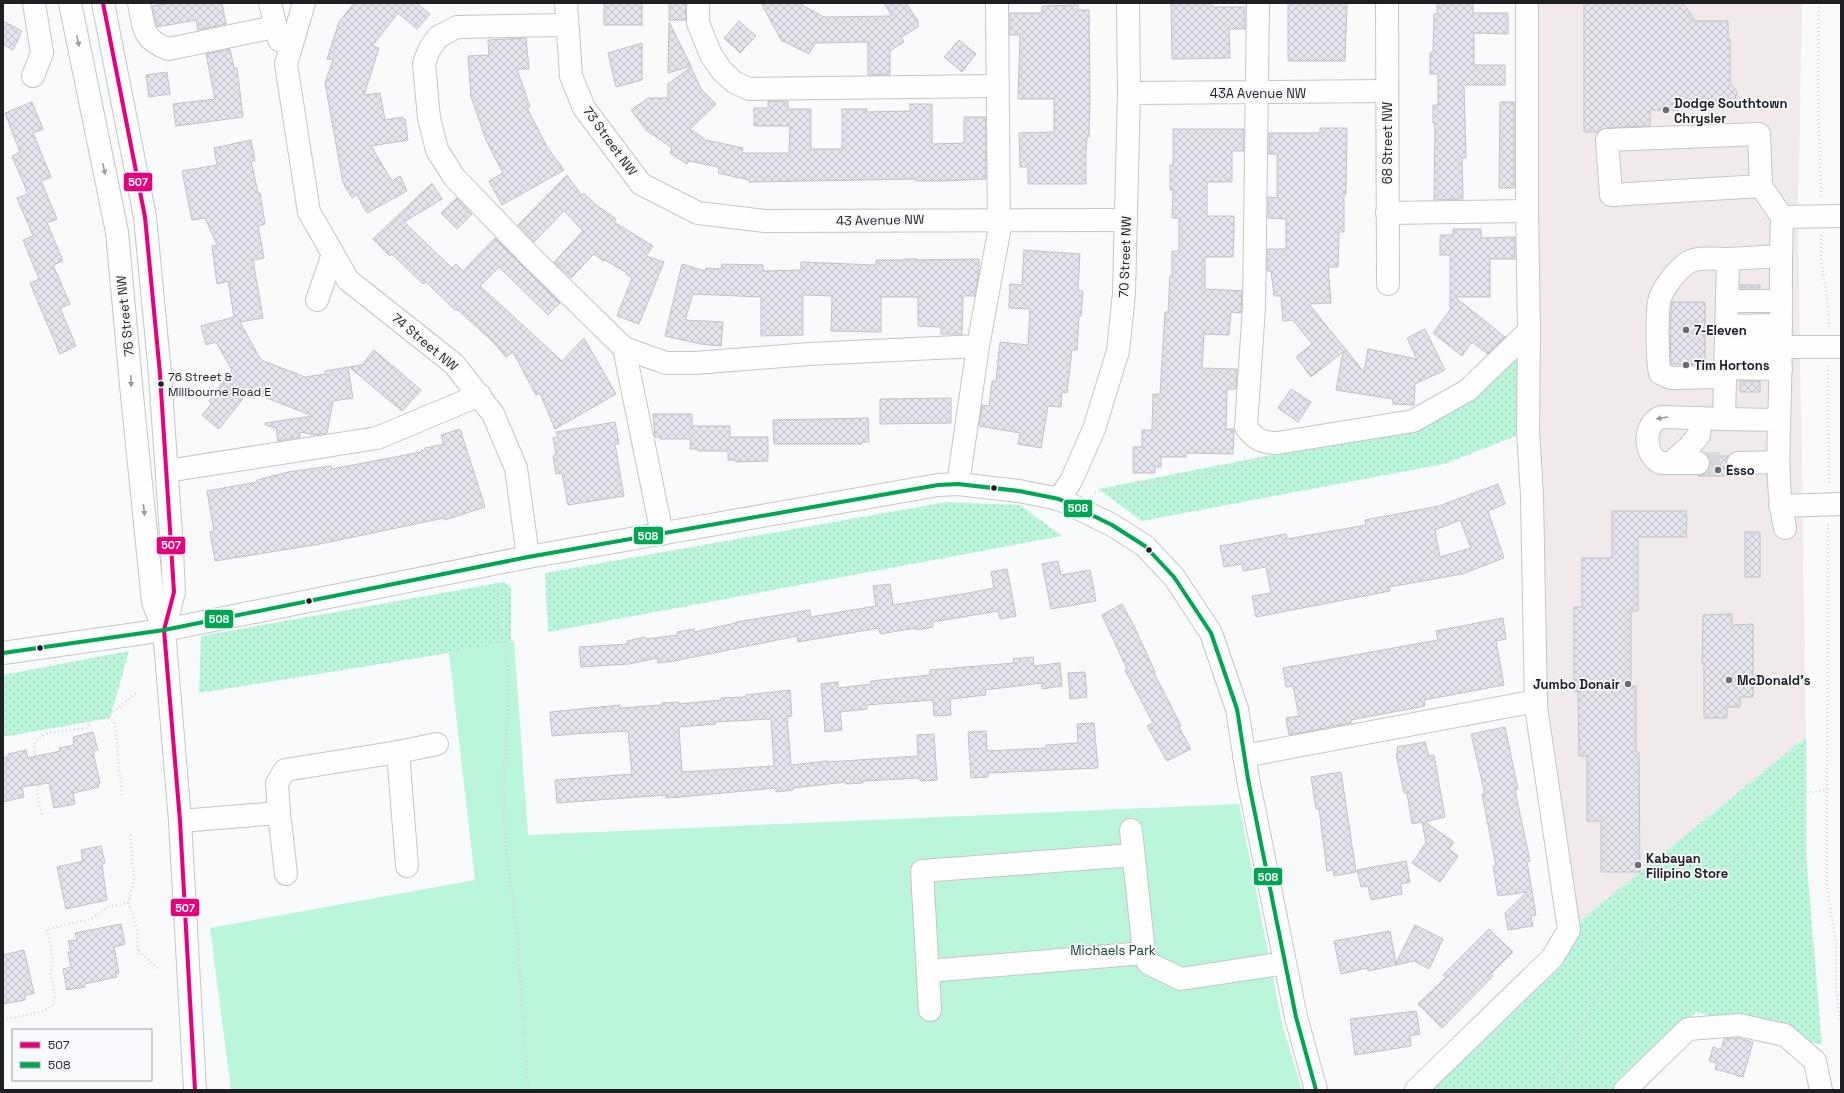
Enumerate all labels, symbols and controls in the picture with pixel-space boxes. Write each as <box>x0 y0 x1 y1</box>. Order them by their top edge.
one-way arrow <box>75 35 81 47</box>
street label: 43A Avenue NW <box>1210 85 1306 102</box>
place label: Dodge Southtown Chrysler <box>1674 95 1787 127</box>
street label: 68 Street NW <box>1379 102 1396 184</box>
street label: 73 Street NW <box>579 103 641 179</box>
marker: Dodge Southtown Chrysler <box>1661 105 1671 115</box>
one-way arrow <box>102 162 108 175</box>
line badge: 507 <box>123 172 153 192</box>
text: 507 <box>128 175 148 189</box>
street label: 43 Avenue NW <box>836 211 924 229</box>
street label: 70 Street NW <box>1115 216 1135 298</box>
street label: 76 Street NW <box>112 275 138 357</box>
street label: 74 Street NW <box>388 309 462 375</box>
place label: 7-Eleven <box>1694 322 1747 339</box>
marker: 7-Eleven <box>1681 325 1691 335</box>
place label: Tim Hortons <box>1694 357 1770 374</box>
marker: Tim Hortons <box>1681 360 1691 370</box>
place label: 76 Street & Millbourne Road E <box>168 369 271 400</box>
one-way arrow <box>128 375 134 388</box>
marker: 76 Street & Millbourne Road E <box>156 379 166 389</box>
one-way arrow <box>1656 415 1668 421</box>
place label: Esso <box>1726 462 1755 479</box>
marker: Esso <box>1713 465 1723 475</box>
unlabelled marker <box>989 483 999 493</box>
line badge: 508 <box>1063 499 1093 518</box>
text: 508 <box>1068 501 1089 515</box>
one-way arrow <box>141 504 148 516</box>
line badge: 508 <box>633 526 664 545</box>
text: 508 <box>638 529 659 543</box>
line badge: 507 <box>156 536 186 555</box>
text: 507 <box>161 538 181 552</box>
unlabelled marker <box>1144 545 1154 555</box>
unlabelled marker <box>304 596 314 606</box>
line badge: 508 <box>204 609 234 629</box>
text: 508 <box>209 612 230 626</box>
unlabelled marker <box>35 643 45 653</box>
place label: McDonald's <box>1737 672 1811 689</box>
marker: McDonald's <box>1724 675 1734 685</box>
place label: Jumbo Donair <box>1533 676 1620 693</box>
marker: Jumbo Donair <box>1623 679 1633 689</box>
place label: Kabayan Filipino Store <box>1646 850 1728 882</box>
marker: Kabayan Filipino Store <box>1633 860 1643 870</box>
line badge: 508 <box>1253 867 1283 886</box>
text: 508 <box>1258 870 1279 884</box>
line badge: 507 <box>170 898 200 917</box>
text: 507 <box>175 901 195 915</box>
park label: Michaels Park <box>1070 942 1156 959</box>
legend <box>12 1029 152 1081</box>
text: 507 <box>48 1037 70 1053</box>
text: 508 <box>48 1057 70 1073</box>

